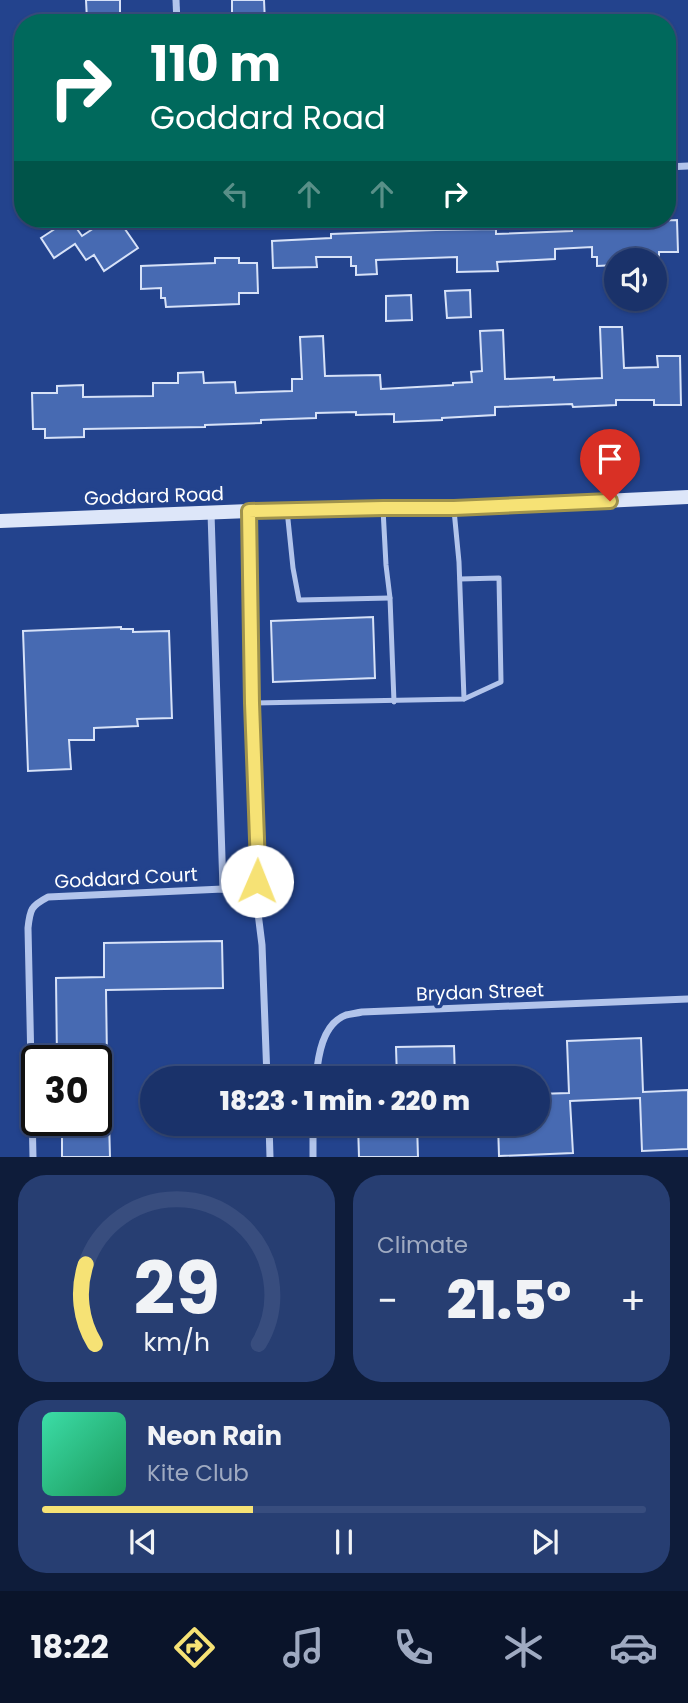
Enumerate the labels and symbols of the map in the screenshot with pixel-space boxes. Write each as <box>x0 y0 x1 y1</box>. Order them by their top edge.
pin <box>580 429 640 501</box>
street label: Goddard Road <box>84 480 224 512</box>
position arrow <box>220 844 294 918</box>
street label: Goddard Court <box>54 861 198 895</box>
street label: Brydan Street <box>416 976 545 1008</box>
speed limit sign: 30 <box>21 1045 112 1136</box>

